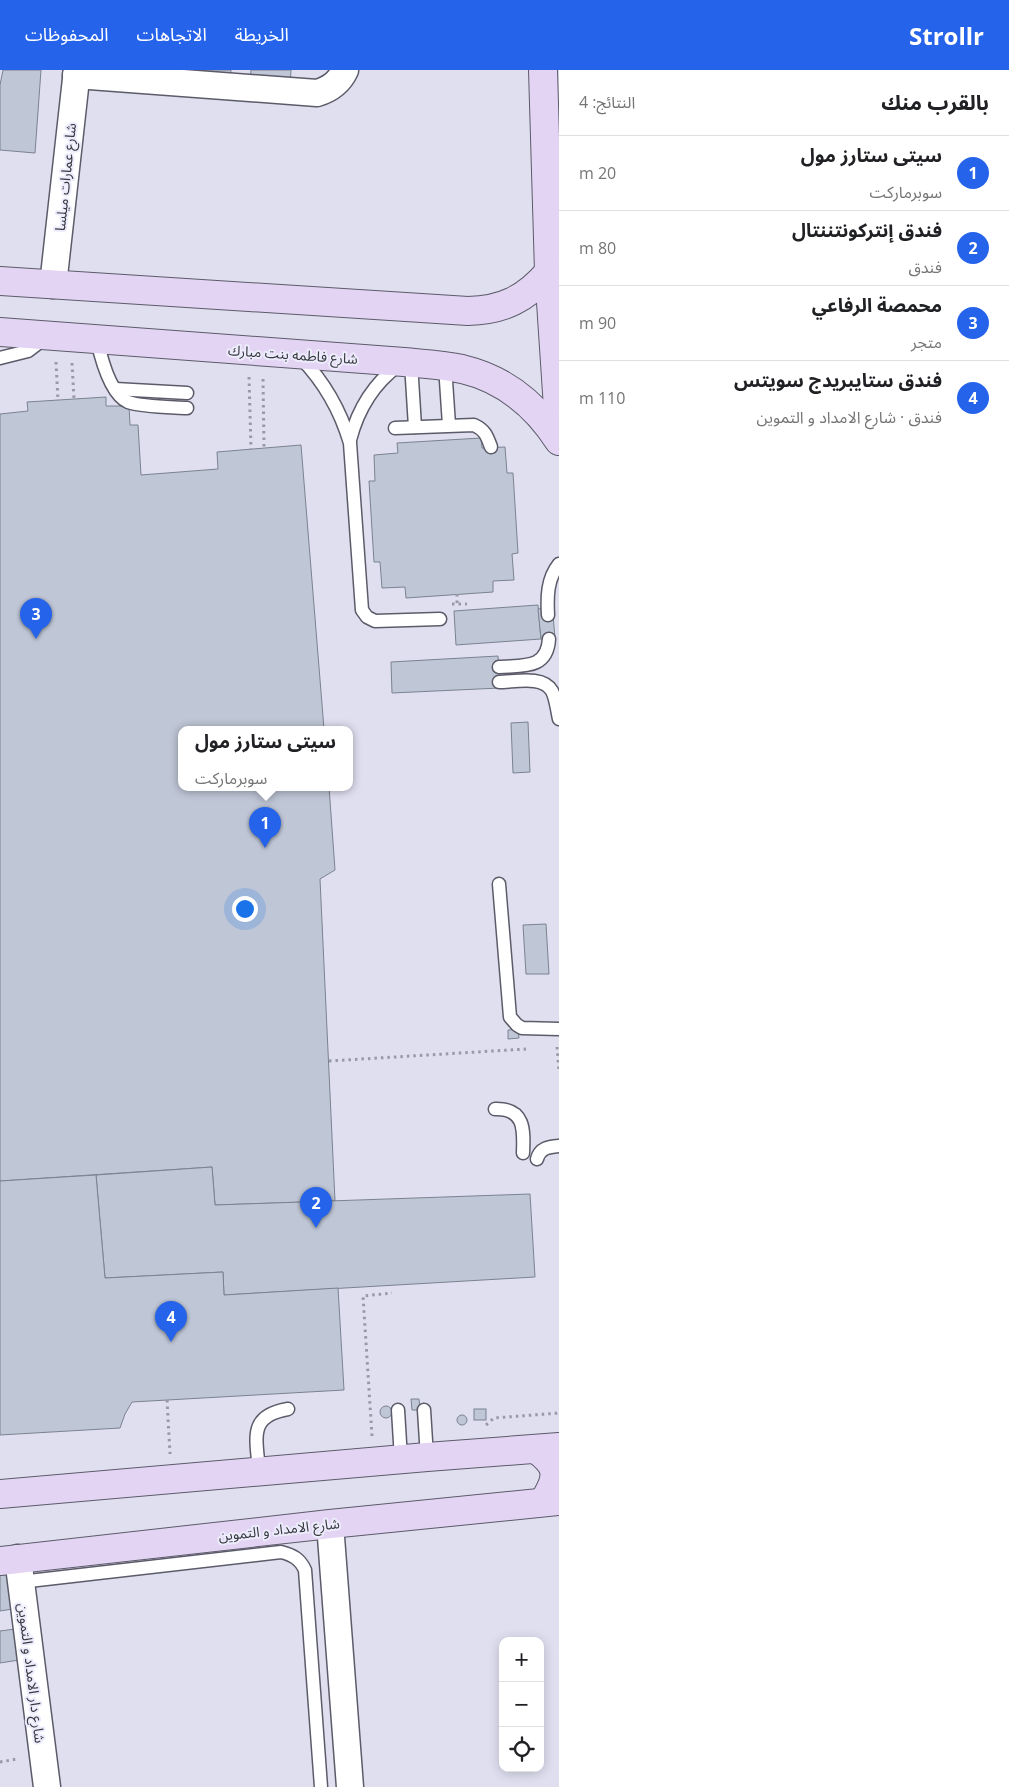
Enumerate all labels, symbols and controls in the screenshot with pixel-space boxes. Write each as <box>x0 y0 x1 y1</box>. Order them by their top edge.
text: Strollr <box>909 19 984 52</box>
text: المحفوظات <box>25 22 109 46</box>
text: الاتجاهات <box>137 22 207 46</box>
text: الخريطة <box>235 22 289 46</box>
text: بالقرب منك <box>881 88 989 116</box>
text: النتائج: 4 <box>579 91 635 113</box>
street label: شارع عمارات ميلسا <box>50 122 82 232</box>
text: سيتى ستارز مول <box>801 142 942 168</box>
text: 20 m <box>579 162 616 184</box>
text: 1 <box>968 162 978 184</box>
text: سوبرماركت <box>870 181 942 203</box>
text: فندق إنتركونتننتال <box>792 217 942 243</box>
text: 80 m <box>579 237 616 259</box>
text: 2 <box>968 237 978 259</box>
text: فندق <box>908 256 942 278</box>
text: محمصة الرفاعي <box>812 292 942 318</box>
text: 90 m <box>579 312 616 334</box>
text: 3 <box>968 312 978 334</box>
text: متجر <box>911 331 942 353</box>
street label: شارع فاطمه بنت مبارك <box>227 340 359 370</box>
text: فندق ستايبريدج سويتس <box>734 367 942 393</box>
text: 110 m <box>579 387 625 409</box>
text: 4 <box>968 387 978 409</box>
text: فندق · شارع الامداد و التموين <box>756 406 942 428</box>
pin: 3 <box>20 598 52 639</box>
popup <box>178 726 353 791</box>
text: سيتى ستارز مول <box>195 728 336 754</box>
text: سوبرماركت <box>195 767 267 789</box>
pin: 1 <box>249 807 281 848</box>
your location <box>232 896 258 922</box>
pin: 2 <box>300 1187 332 1228</box>
pin: 4 <box>155 1301 187 1342</box>
street label: شارع الامداد و التموين <box>217 1513 341 1547</box>
street label: شارع دار الامداد و التموين <box>12 1602 50 1744</box>
map controls <box>499 1637 544 1772</box>
button: + <box>499 1637 544 1682</box>
button: − <box>499 1682 544 1727</box>
button: locate <box>499 1727 544 1772</box>

